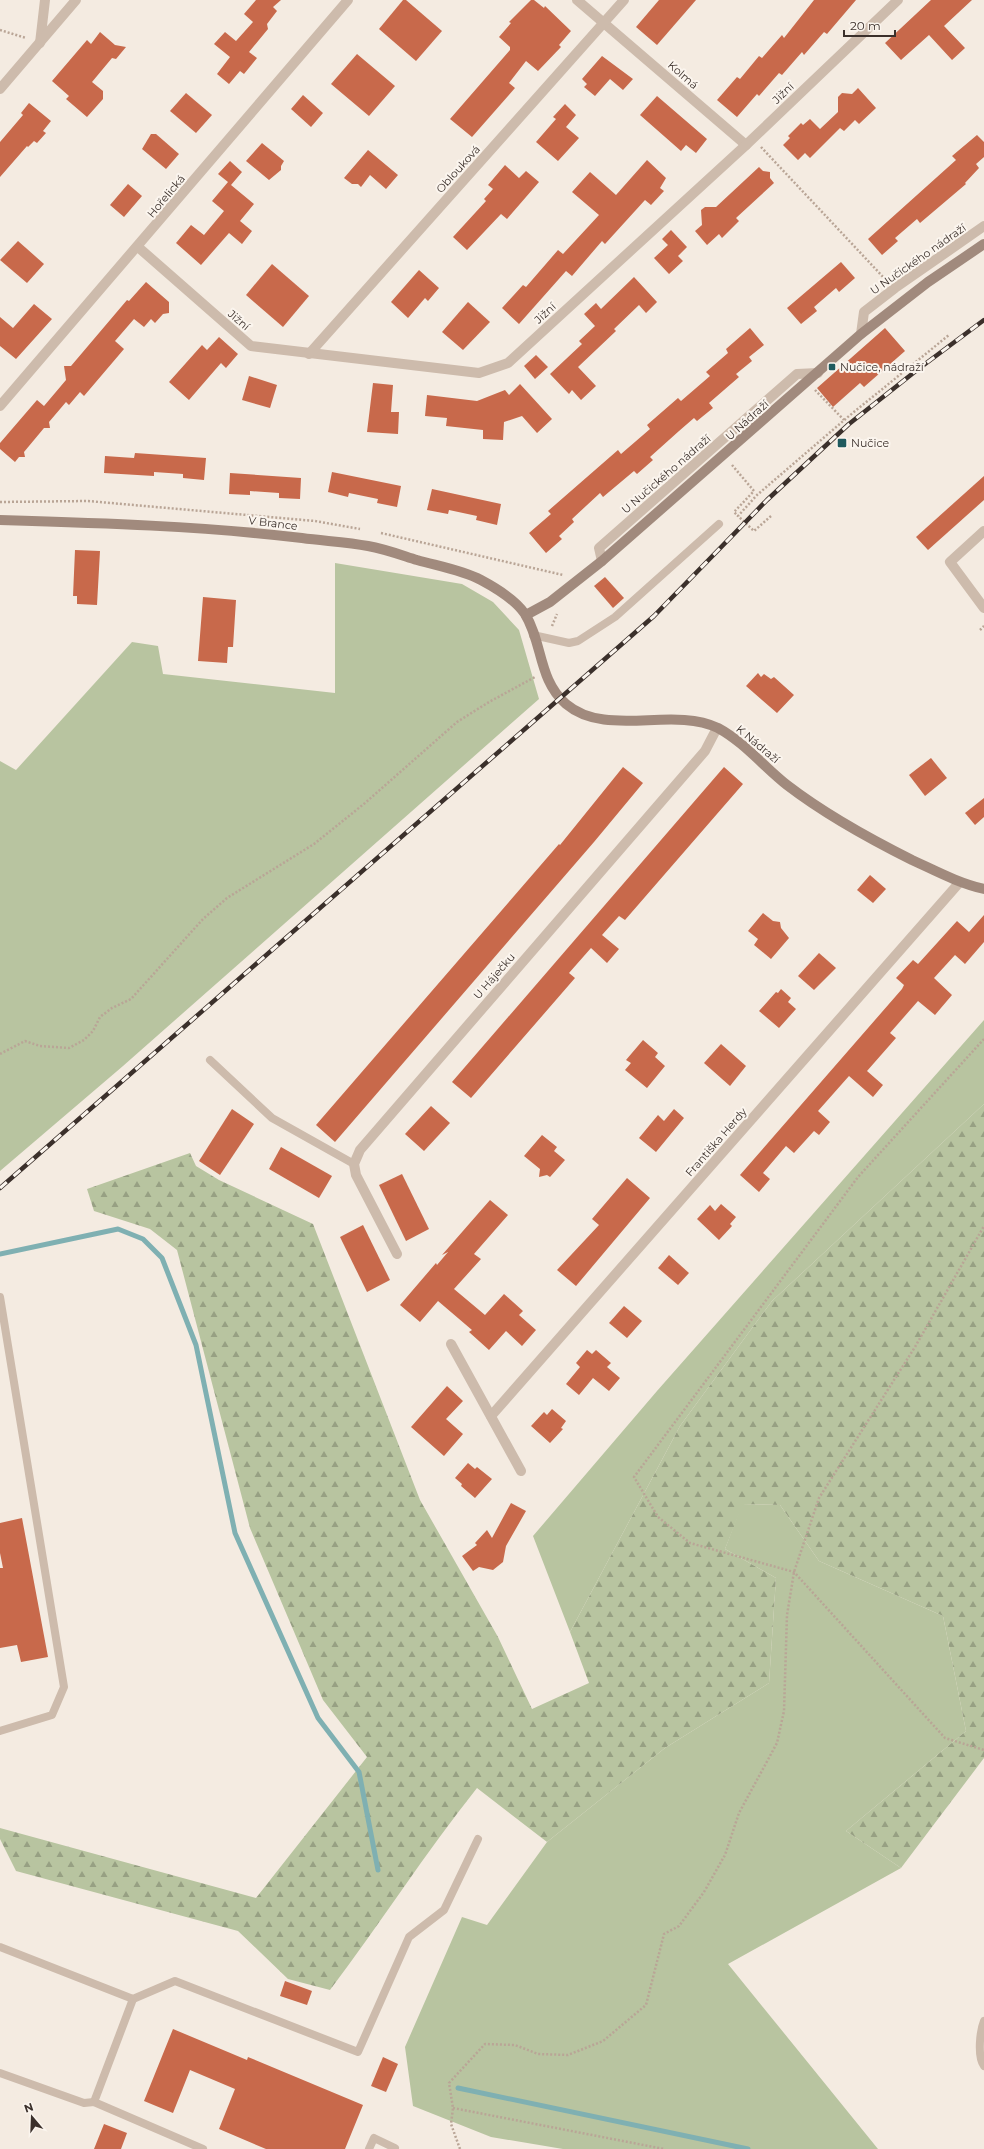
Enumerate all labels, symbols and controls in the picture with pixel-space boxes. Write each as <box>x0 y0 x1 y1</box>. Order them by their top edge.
scale bar <box>844 12 895 38</box>
text: 20 m <box>850 18 881 33</box>
street label: Kolmá <box>665 58 701 92</box>
street label: Jižní <box>769 79 797 107</box>
street label: Oblouková <box>433 142 483 196</box>
street label: Hořelická <box>144 172 188 220</box>
street label: U Nučického nádraží <box>867 220 969 297</box>
street label: Jižní <box>531 299 559 327</box>
street label: Jižní <box>224 306 254 334</box>
place label: Nučice, nádraží <box>840 360 925 374</box>
marker: Nučice, nádraží <box>827 362 837 372</box>
street label: U Nádraží <box>722 396 772 443</box>
street label: U Nučického nádraží <box>618 431 714 517</box>
place label: Nučice <box>851 436 889 450</box>
marker: Nučice <box>836 437 848 449</box>
street label: V Brance <box>248 513 299 533</box>
street label: K Nádraží <box>733 722 783 767</box>
street label: U Háječku <box>470 950 518 1002</box>
street label: Františka Herdy <box>682 1105 750 1179</box>
north arrow <box>12 2097 52 2137</box>
text: N <box>22 2099 35 2116</box>

